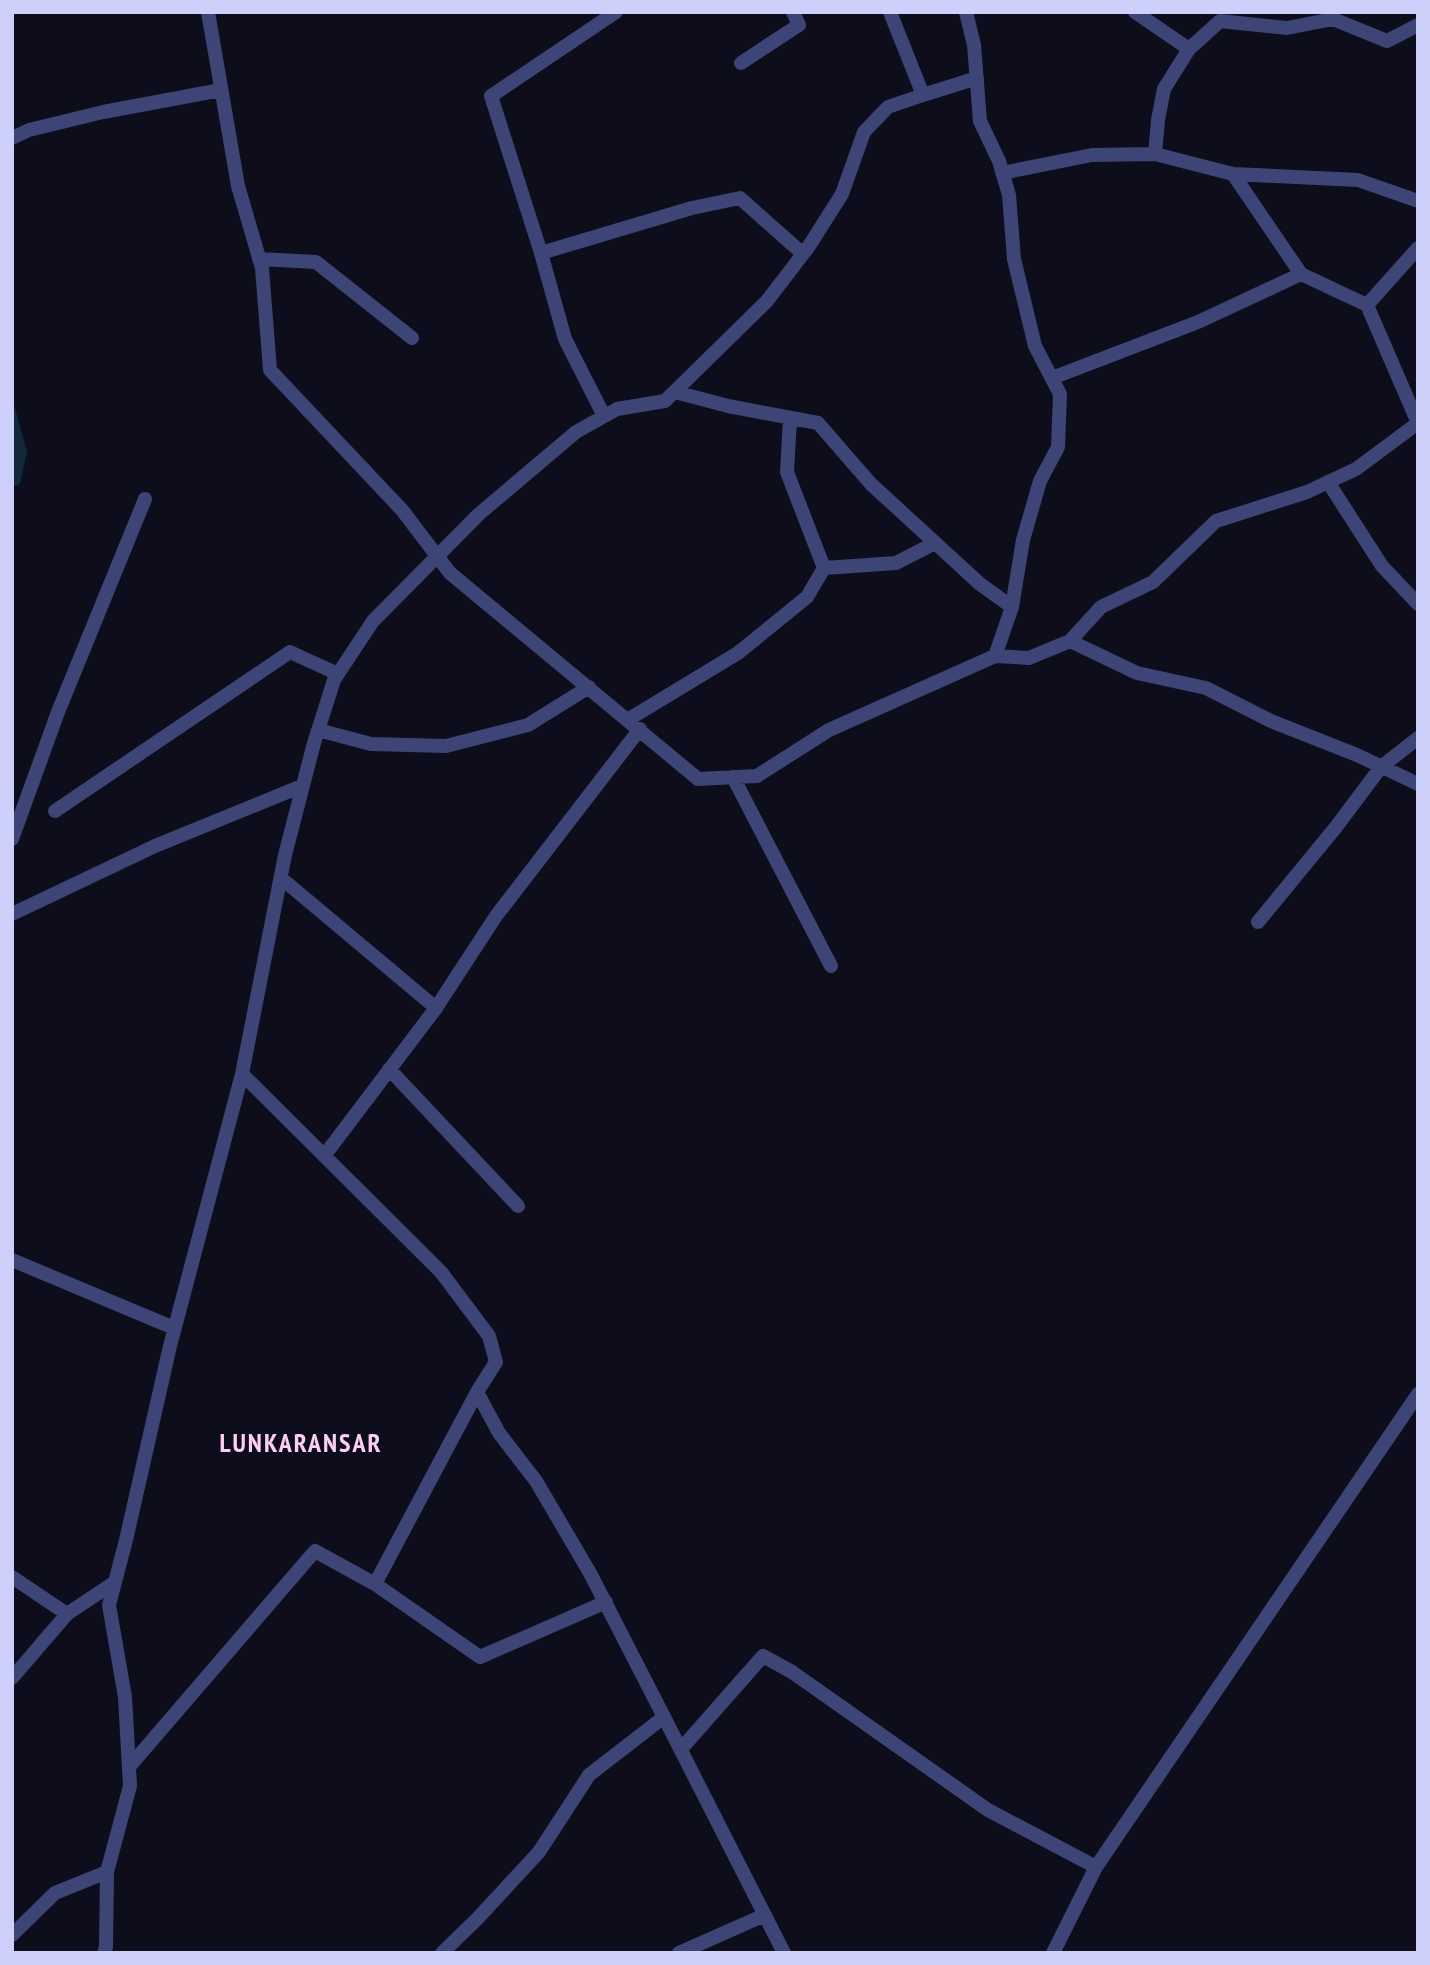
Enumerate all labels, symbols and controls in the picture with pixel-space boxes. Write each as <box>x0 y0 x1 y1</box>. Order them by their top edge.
district label: LUNKARANSAR <box>219 1426 383 1459</box>

